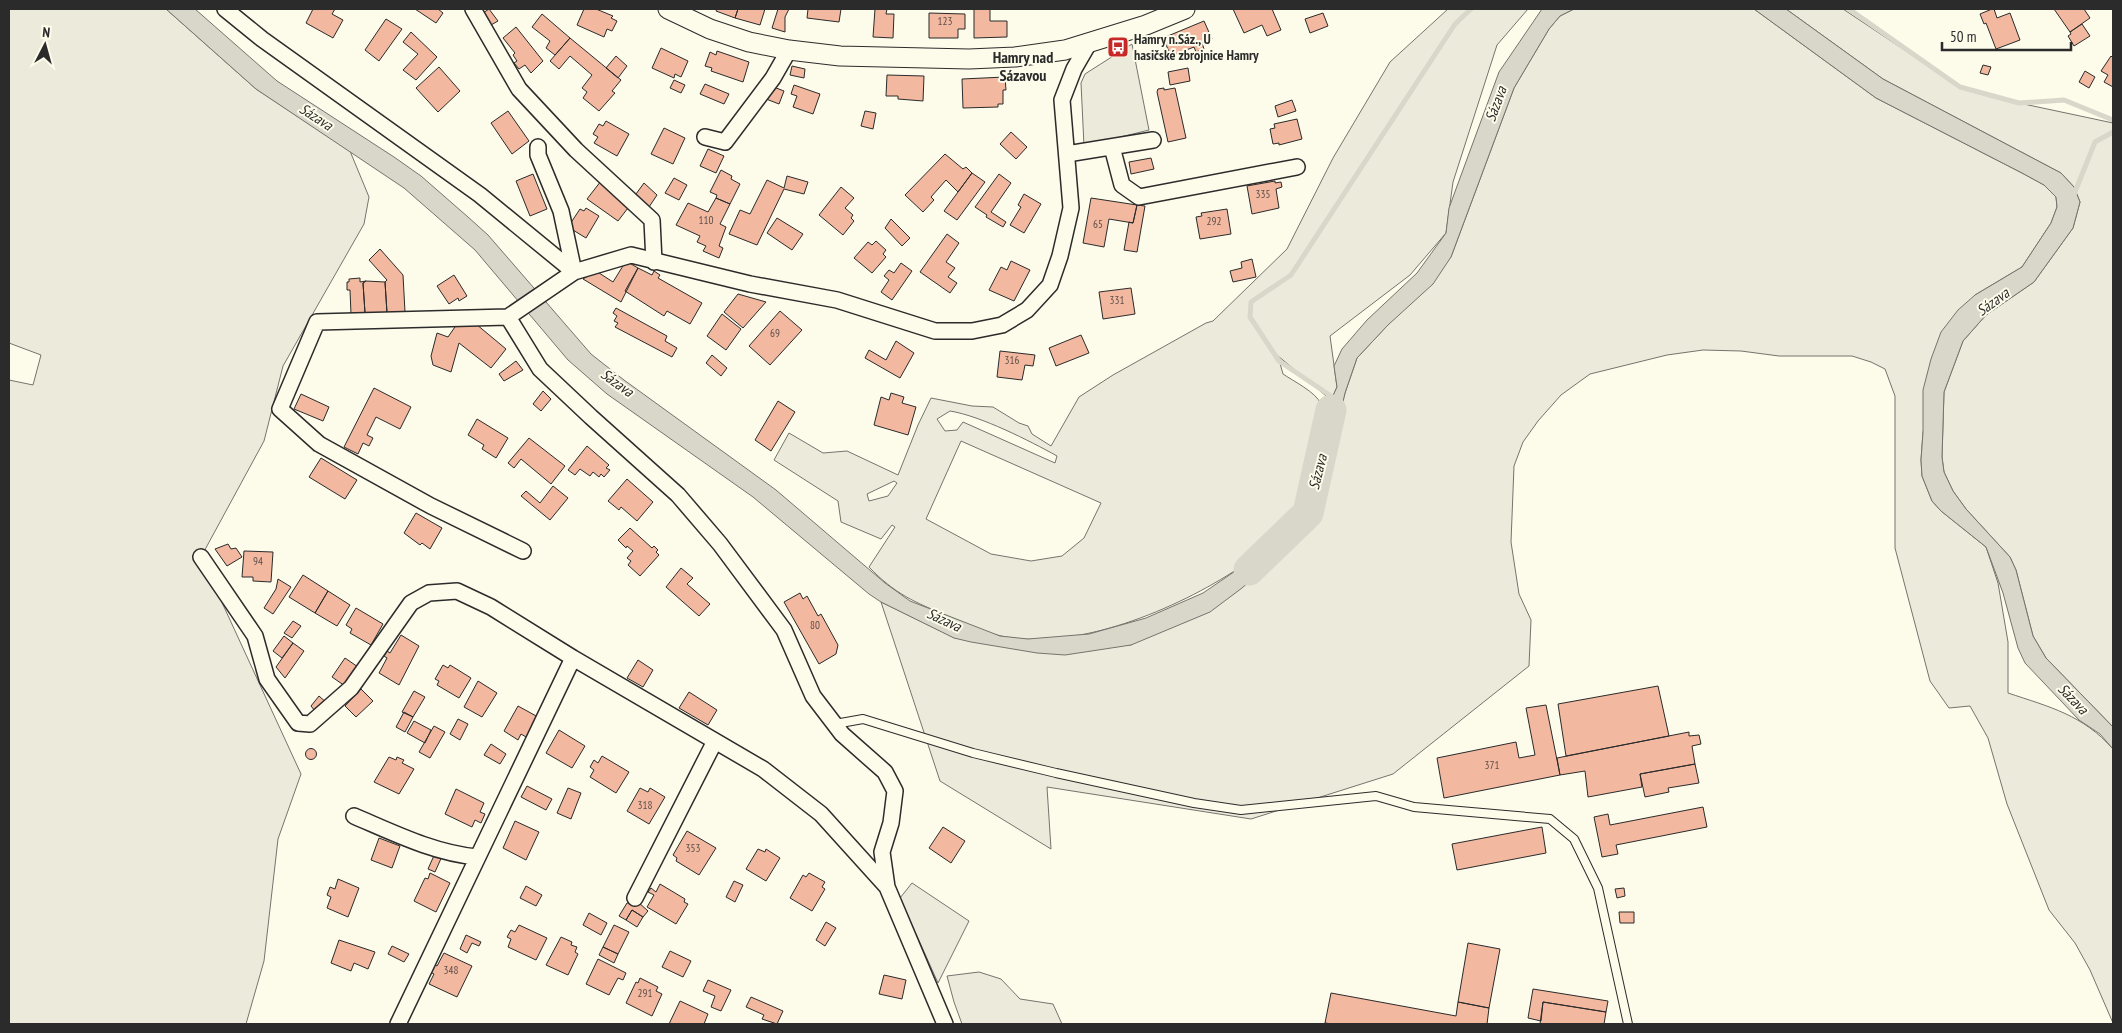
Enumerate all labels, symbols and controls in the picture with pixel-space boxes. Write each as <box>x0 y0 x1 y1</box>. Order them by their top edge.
house number: 123 <box>938 14 952 28</box>
north arrow <box>20 20 70 70</box>
scale bar <box>1942 20 2071 52</box>
text: N <box>42 23 51 41</box>
text: 50 m <box>1950 27 1976 46</box>
place label: Hamry n.Sáz., U hasičské zbrojnice Hamry <box>1134 30 1259 64</box>
bus stop icon: Hamry n.Sáz., U hasičské zbrojnice Hamry <box>1106 35 1130 59</box>
district label: Hamry nad Sázavou <box>993 47 1053 85</box>
water label: Sázava <box>1481 83 1511 124</box>
water label: Sázava <box>296 99 337 135</box>
house number: 335 <box>1256 187 1270 201</box>
house number: 110 <box>699 213 713 227</box>
house number: 292 <box>1207 214 1221 228</box>
house number: 65 <box>1093 217 1103 231</box>
water label: Sázava <box>1973 283 2014 320</box>
house number: 331 <box>1110 293 1124 307</box>
house number: 69 <box>770 326 780 340</box>
house number: 316 <box>1005 353 1019 367</box>
water label: Sázava <box>597 364 638 401</box>
water label: Sázava <box>1304 451 1331 491</box>
house number: 94 <box>253 554 263 568</box>
water label: Sázava <box>924 603 965 636</box>
house number: 80 <box>810 618 820 632</box>
water label: Sázava <box>2054 679 2093 719</box>
house number: 371 <box>1485 758 1499 772</box>
house number: 318 <box>638 798 652 812</box>
house number: 353 <box>686 841 700 855</box>
house number: 348 <box>444 963 458 977</box>
house number: 291 <box>638 986 652 1000</box>

